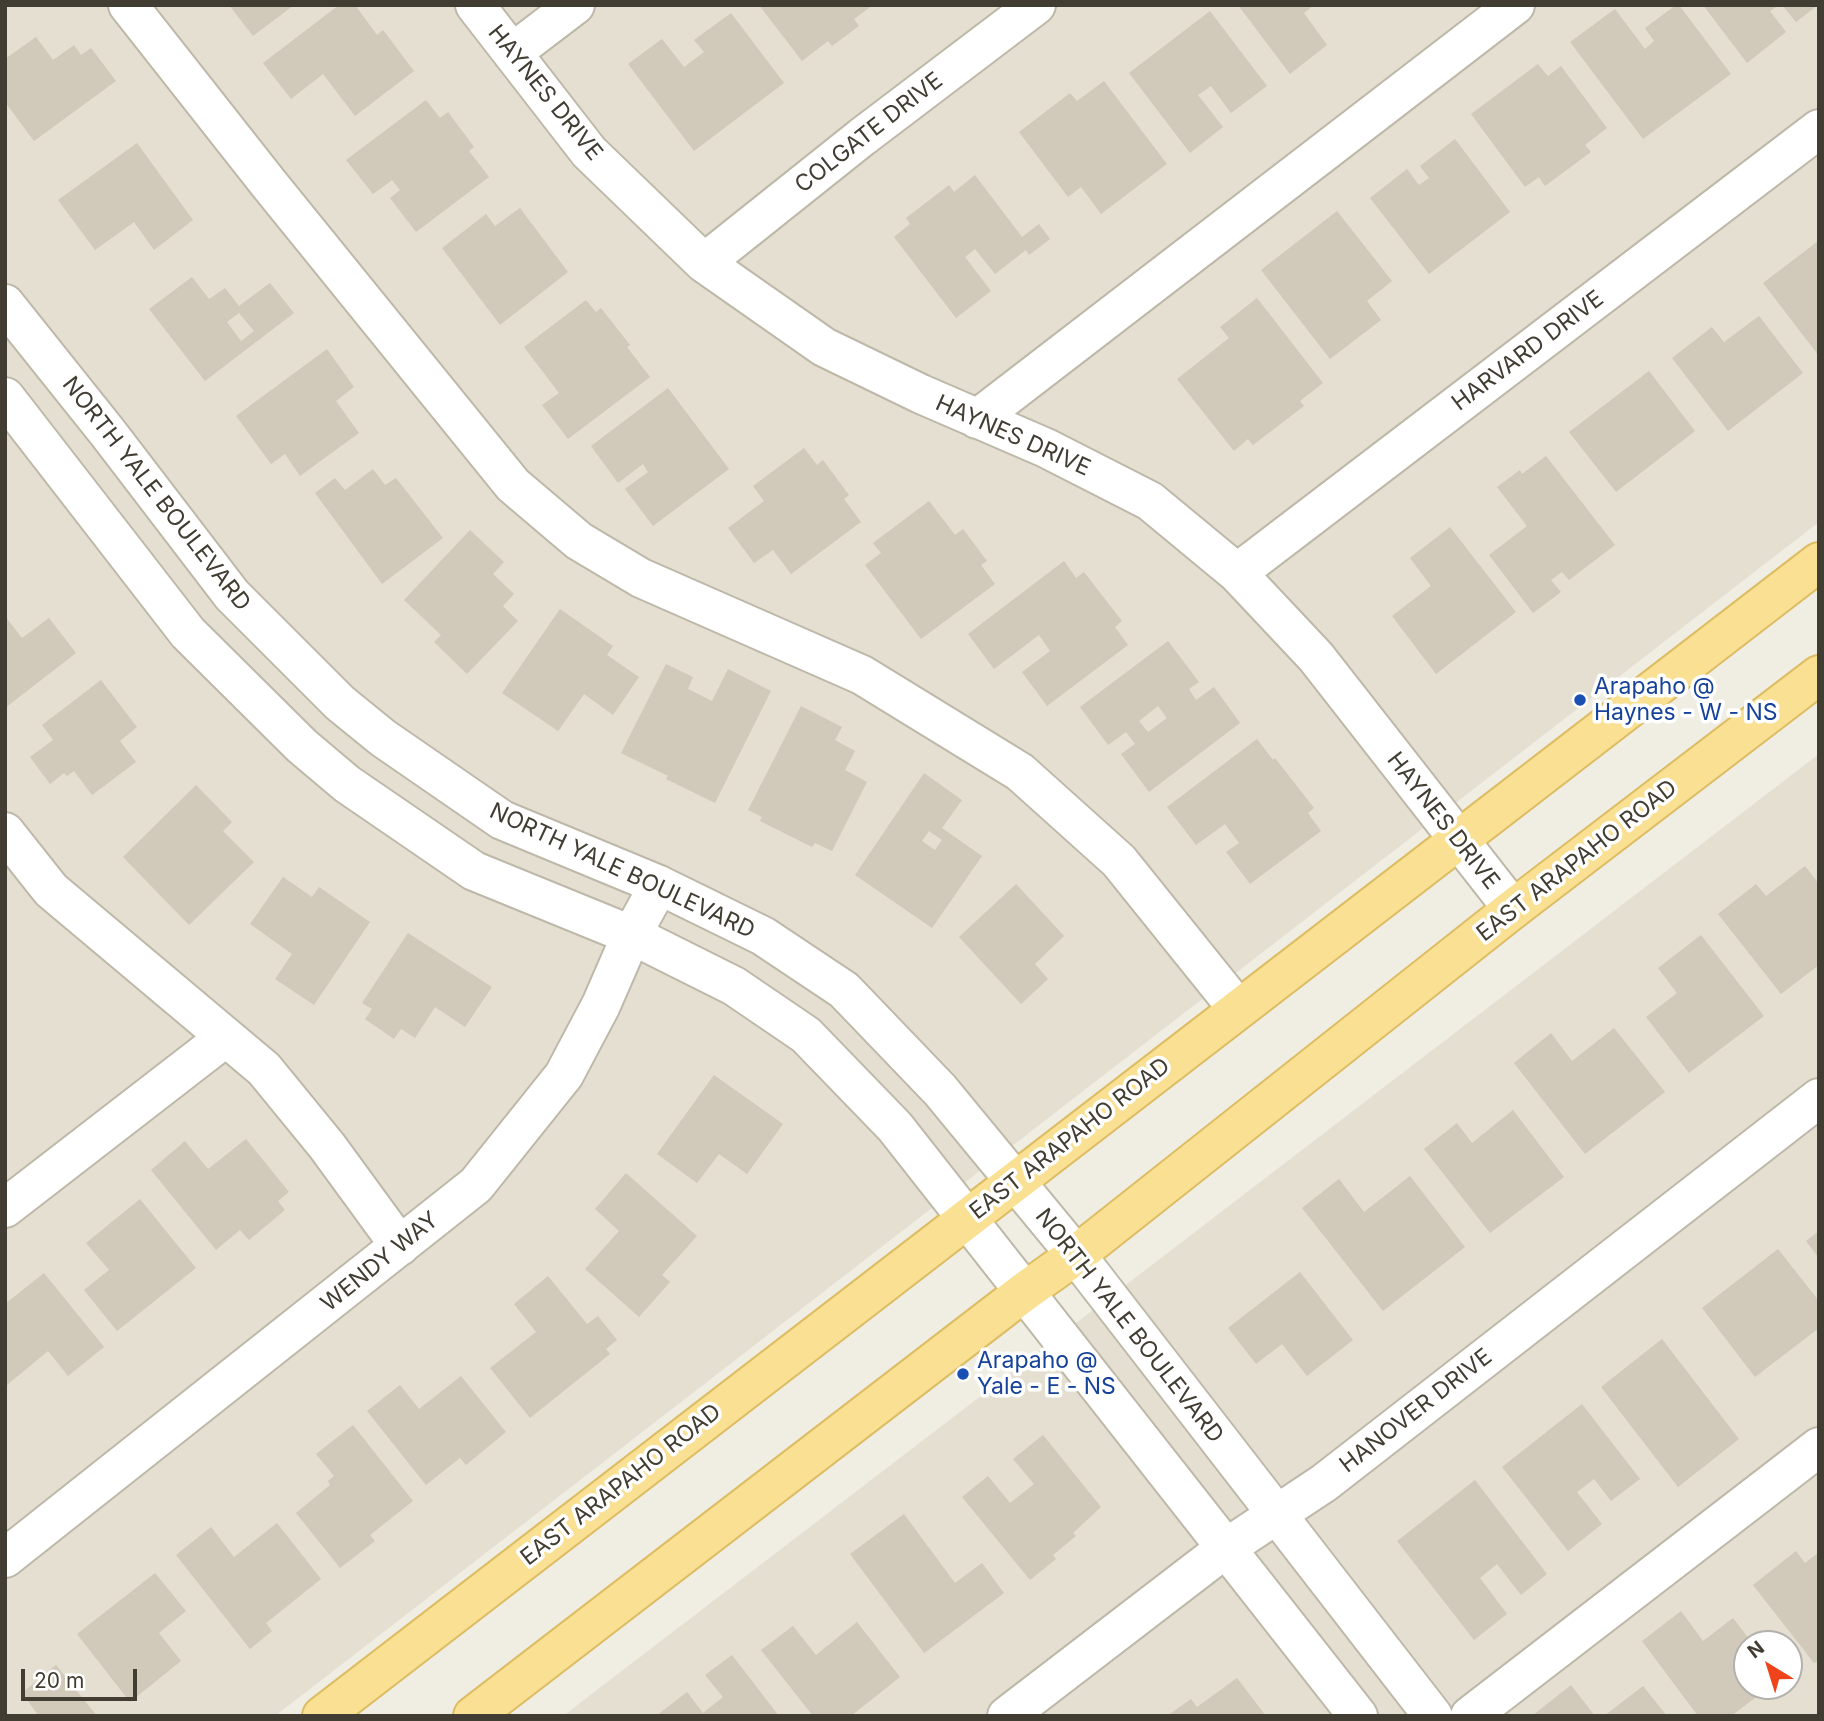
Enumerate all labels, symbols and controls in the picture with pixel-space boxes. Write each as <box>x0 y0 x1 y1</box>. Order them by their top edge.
street label: HAYNES DRIVE <box>482 20 608 166</box>
street label: COLGATE DRIVE <box>790 67 948 199</box>
street label: HARVARD DRIVE <box>1447 285 1609 417</box>
street label: NORTH YALE BOULEVARD <box>56 371 256 617</box>
street label: HAYNES DRIVE <box>931 390 1095 482</box>
place label: Arapaho @ Haynes - W - NS <box>1594 673 1778 727</box>
marker: Arapaho @ Haynes - W - NS <box>1572 692 1588 708</box>
street label: HAYNES DRIVE <box>1381 747 1505 895</box>
street label: EAST ARAPAHO ROAD <box>1471 774 1683 948</box>
street label: NORTH YALE BOULEVARD <box>485 797 759 945</box>
street label: EAST ARAPAHO ROAD <box>964 1052 1176 1226</box>
street label: NORTH YALE BOULEVARD <box>1029 1203 1229 1449</box>
street label: WENDY WAY <box>316 1206 444 1318</box>
street label: HANOVER DRIVE <box>1334 1343 1498 1479</box>
place label: Arapaho @ Yale - E - NS <box>977 1347 1116 1401</box>
marker: Arapaho @ Yale - E - NS <box>955 1366 971 1382</box>
street label: EAST ARAPAHO ROAD <box>515 1398 727 1572</box>
north arrow <box>1733 1630 1803 1700</box>
text: N <box>1743 1636 1769 1663</box>
scale bar <box>24 1654 140 1698</box>
text: 20 m <box>34 1668 84 1693</box>

